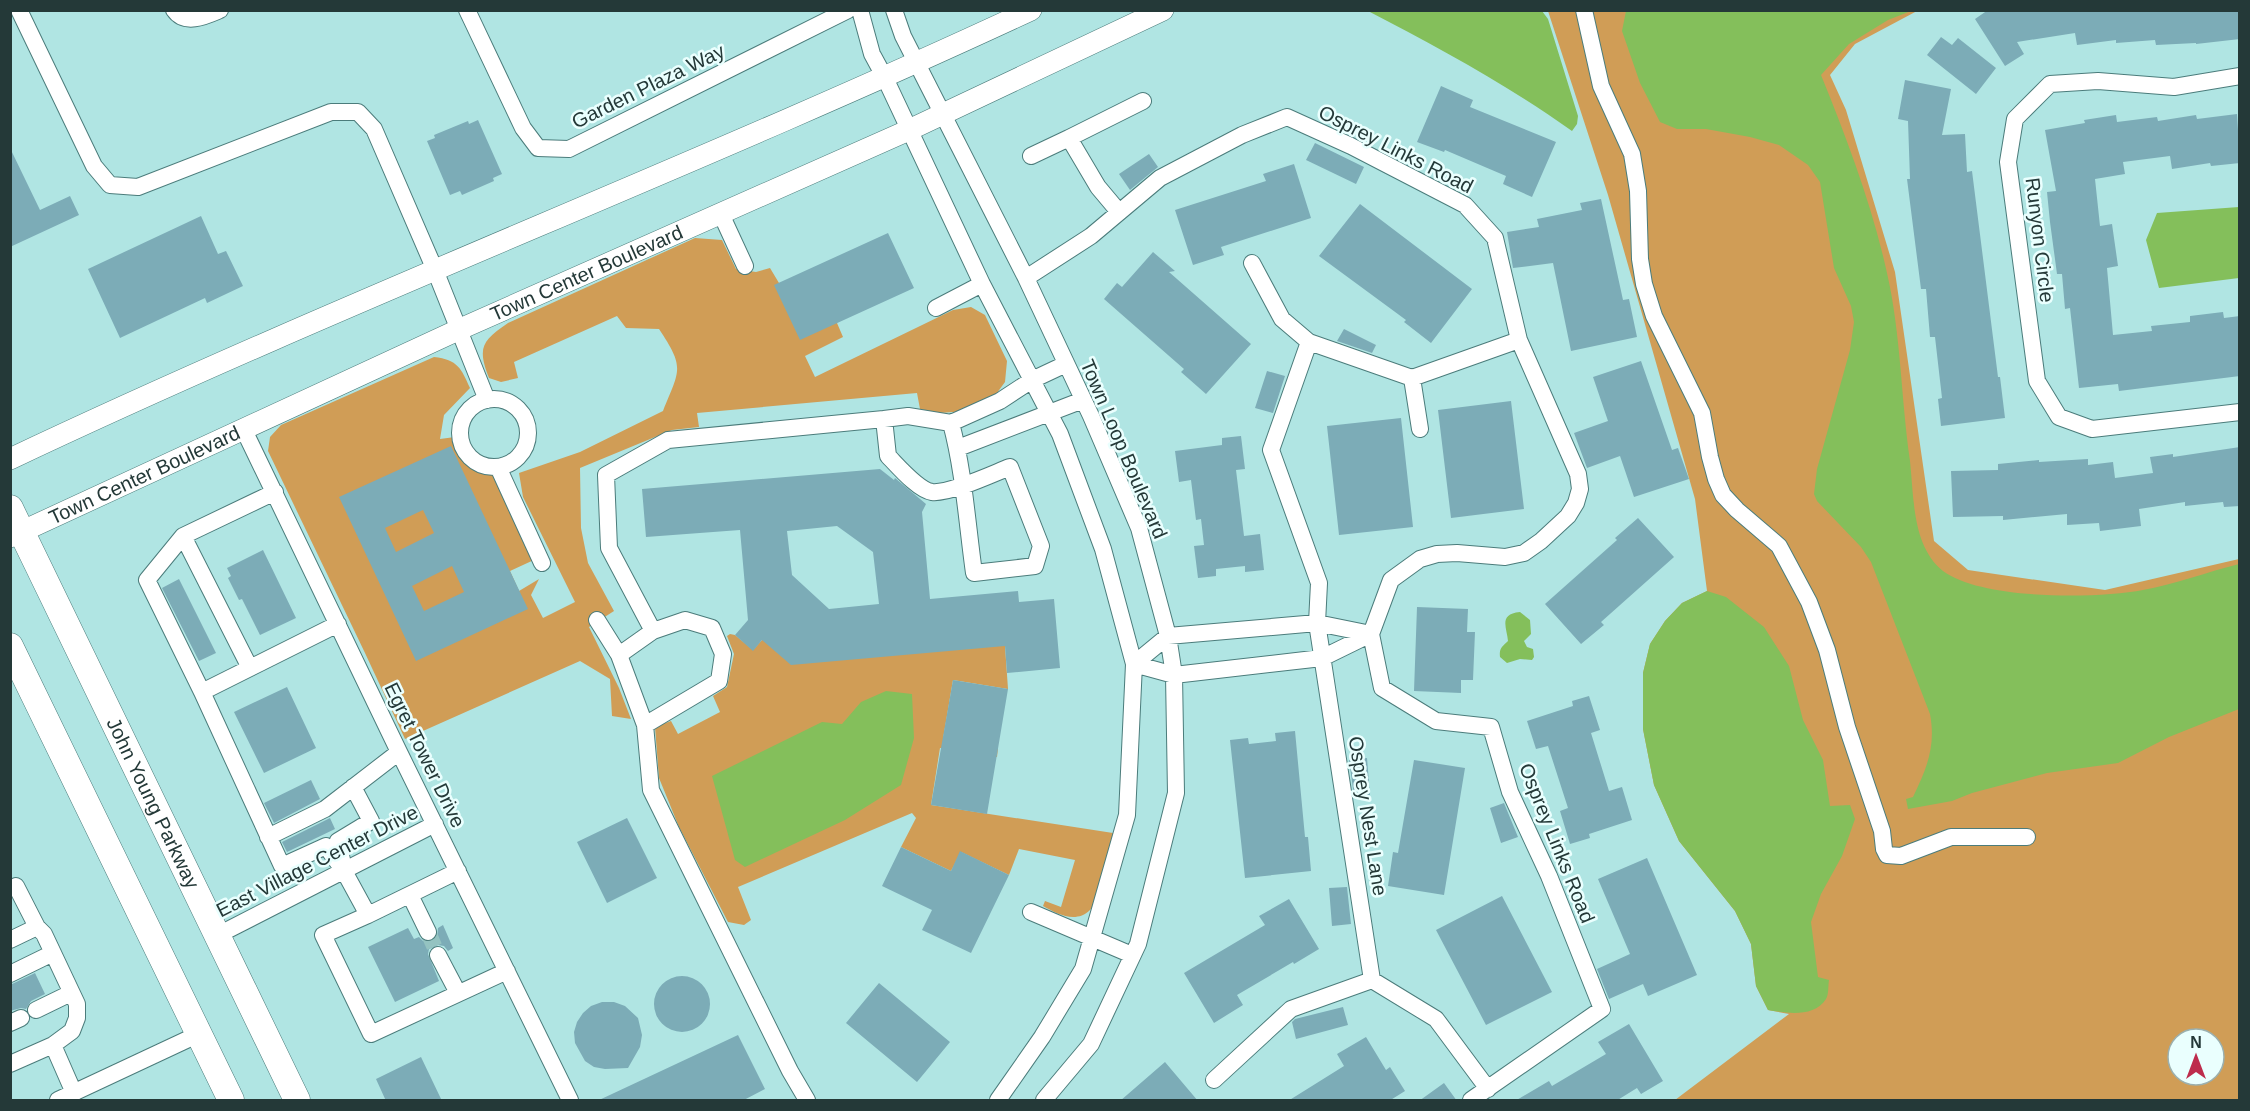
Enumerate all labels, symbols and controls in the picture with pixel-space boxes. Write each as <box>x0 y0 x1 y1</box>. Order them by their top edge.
street label: Garden Plaza Way <box>568 39 728 133</box>
street label: Osprey Links Road <box>1315 101 1477 197</box>
street label: Runyon Circle <box>2021 176 2059 304</box>
street label: Town Center Boulevard <box>487 221 686 325</box>
street label: Town Loop Boulevard <box>1076 356 1172 542</box>
street label: Town Center Boulevard <box>45 421 243 529</box>
street label: Egret Tower Drive <box>380 679 470 831</box>
street label: John Young Parkway <box>102 714 204 892</box>
street label: Osprey Nest Lane <box>1345 735 1391 897</box>
street label: Osprey Links Road <box>1515 760 1599 926</box>
street label: East Village Center Drive <box>213 801 421 921</box>
north arrow <box>2166 1027 2226 1087</box>
text: N <box>2190 1034 2202 1051</box>

